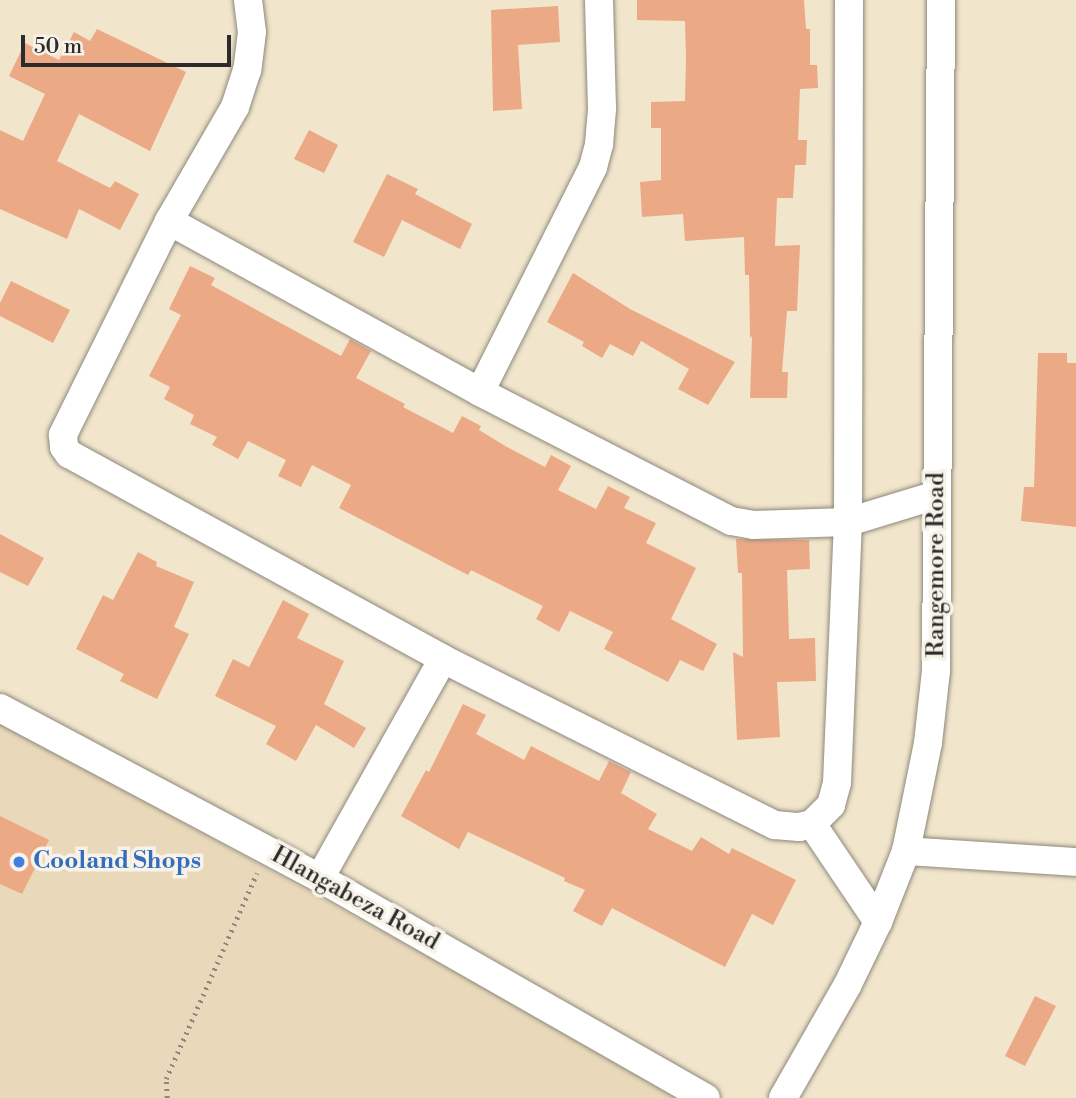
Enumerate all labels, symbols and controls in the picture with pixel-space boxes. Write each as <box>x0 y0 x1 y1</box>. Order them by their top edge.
scale bar <box>24 21 234 65</box>
text: 50 m <box>34 34 82 60</box>
street label: Rangemore Road <box>923 472 951 658</box>
street label: Hlangabeza Road <box>266 841 444 957</box>
place label: Cooland Shops <box>33 848 201 876</box>
marker: Cooland Shops <box>11 854 27 870</box>

